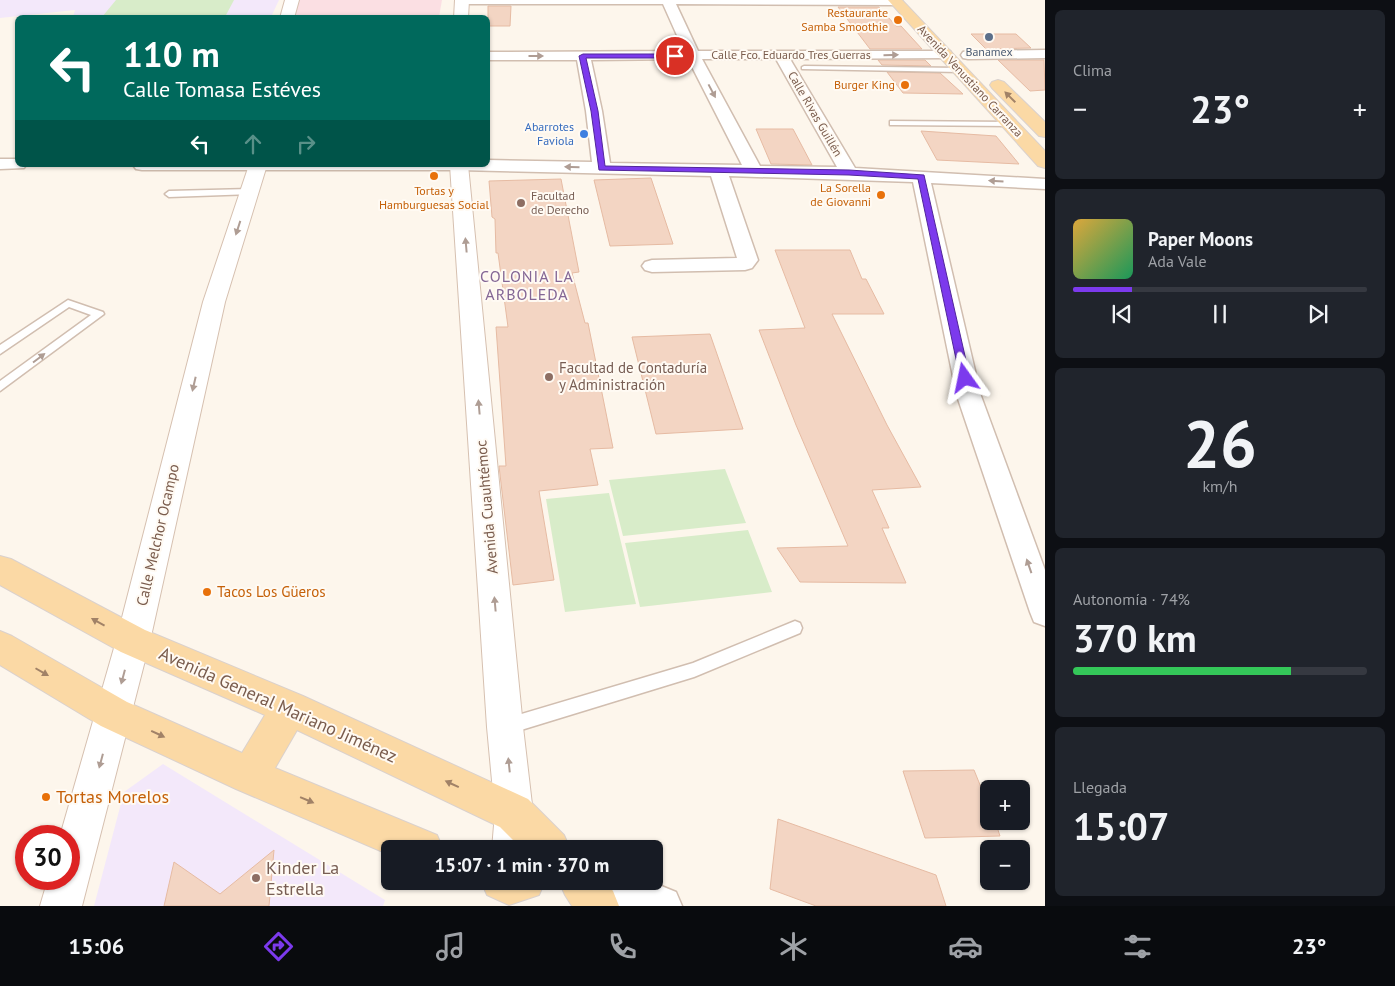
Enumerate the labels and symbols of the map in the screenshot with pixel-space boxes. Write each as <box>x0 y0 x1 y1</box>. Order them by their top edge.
place label: Restaurante Samba Smoothie <box>801 5 888 34</box>
marker: Restaurante Samba Smoothie <box>892 14 904 26</box>
street label: Avenida Venustiano Carranza <box>915 22 1026 140</box>
marker: Banamex <box>983 31 995 43</box>
pin <box>654 35 696 77</box>
place label: Banamex <box>965 44 1013 59</box>
street label: Calle Fco. Eduardo Tres Guerras <box>711 47 871 62</box>
one-way arrow <box>883 50 899 58</box>
one-way arrow <box>528 52 544 60</box>
street label: Calle Rivas Guillén <box>785 68 846 159</box>
place label: Burger King <box>834 77 895 92</box>
marker: Burger King <box>899 79 911 91</box>
one-way arrow <box>708 84 716 99</box>
one-way arrow <box>1005 92 1017 104</box>
place label: Abarrotes Faviola <box>525 119 574 148</box>
marker: Abarrotes Faviola <box>578 128 590 140</box>
one-way arrow <box>563 163 579 171</box>
marker: Tortas y Hamburguesas Social <box>428 170 440 182</box>
one-way arrow <box>988 177 1004 185</box>
place label: La Sorella de Giovanni <box>810 180 871 209</box>
place label: Tortas y Hamburguesas Social <box>379 183 489 212</box>
place label: Facultad de Derecho <box>531 188 589 217</box>
marker: La Sorella de Giovanni <box>875 189 887 201</box>
marker: Facultad de Derecho <box>515 197 527 209</box>
one-way arrow <box>234 221 242 236</box>
one-way arrow <box>462 236 470 252</box>
district label: COLONIA LA ARBOLEDA <box>480 266 574 304</box>
position arrow <box>938 351 990 403</box>
one-way arrow <box>32 353 46 363</box>
place label: Facultad de Contaduría y Administración <box>559 358 707 394</box>
marker: Facultad de Contaduría y Administración <box>543 371 555 383</box>
one-way arrow <box>190 377 198 392</box>
one-way arrow <box>475 398 483 414</box>
street label: Avenida Cuauhtémoc <box>471 439 502 575</box>
street label: Calle Melchor Ocampo <box>132 462 183 608</box>
one-way arrow <box>1025 558 1033 573</box>
place label: Tacos Los Güeros <box>217 582 326 601</box>
marker: Tacos Los Güeros <box>201 586 213 598</box>
one-way arrow <box>491 595 499 611</box>
one-way arrow <box>90 618 105 626</box>
street label: Avenida General Mariano Jiménez <box>156 642 401 767</box>
one-way arrow <box>35 668 50 676</box>
one-way arrow <box>119 670 127 685</box>
one-way arrow <box>151 730 165 738</box>
one-way arrow <box>97 753 105 768</box>
one-way arrow <box>505 757 513 773</box>
one-way arrow <box>445 779 460 788</box>
place label: Tortas Morelos <box>56 785 169 808</box>
marker: Tortas Morelos <box>40 791 52 803</box>
one-way arrow <box>300 796 315 804</box>
speed limit sign: 30 <box>15 825 80 890</box>
place label: Kinder La Estrella <box>266 856 339 900</box>
marker: Kinder La Estrella <box>250 872 262 884</box>

